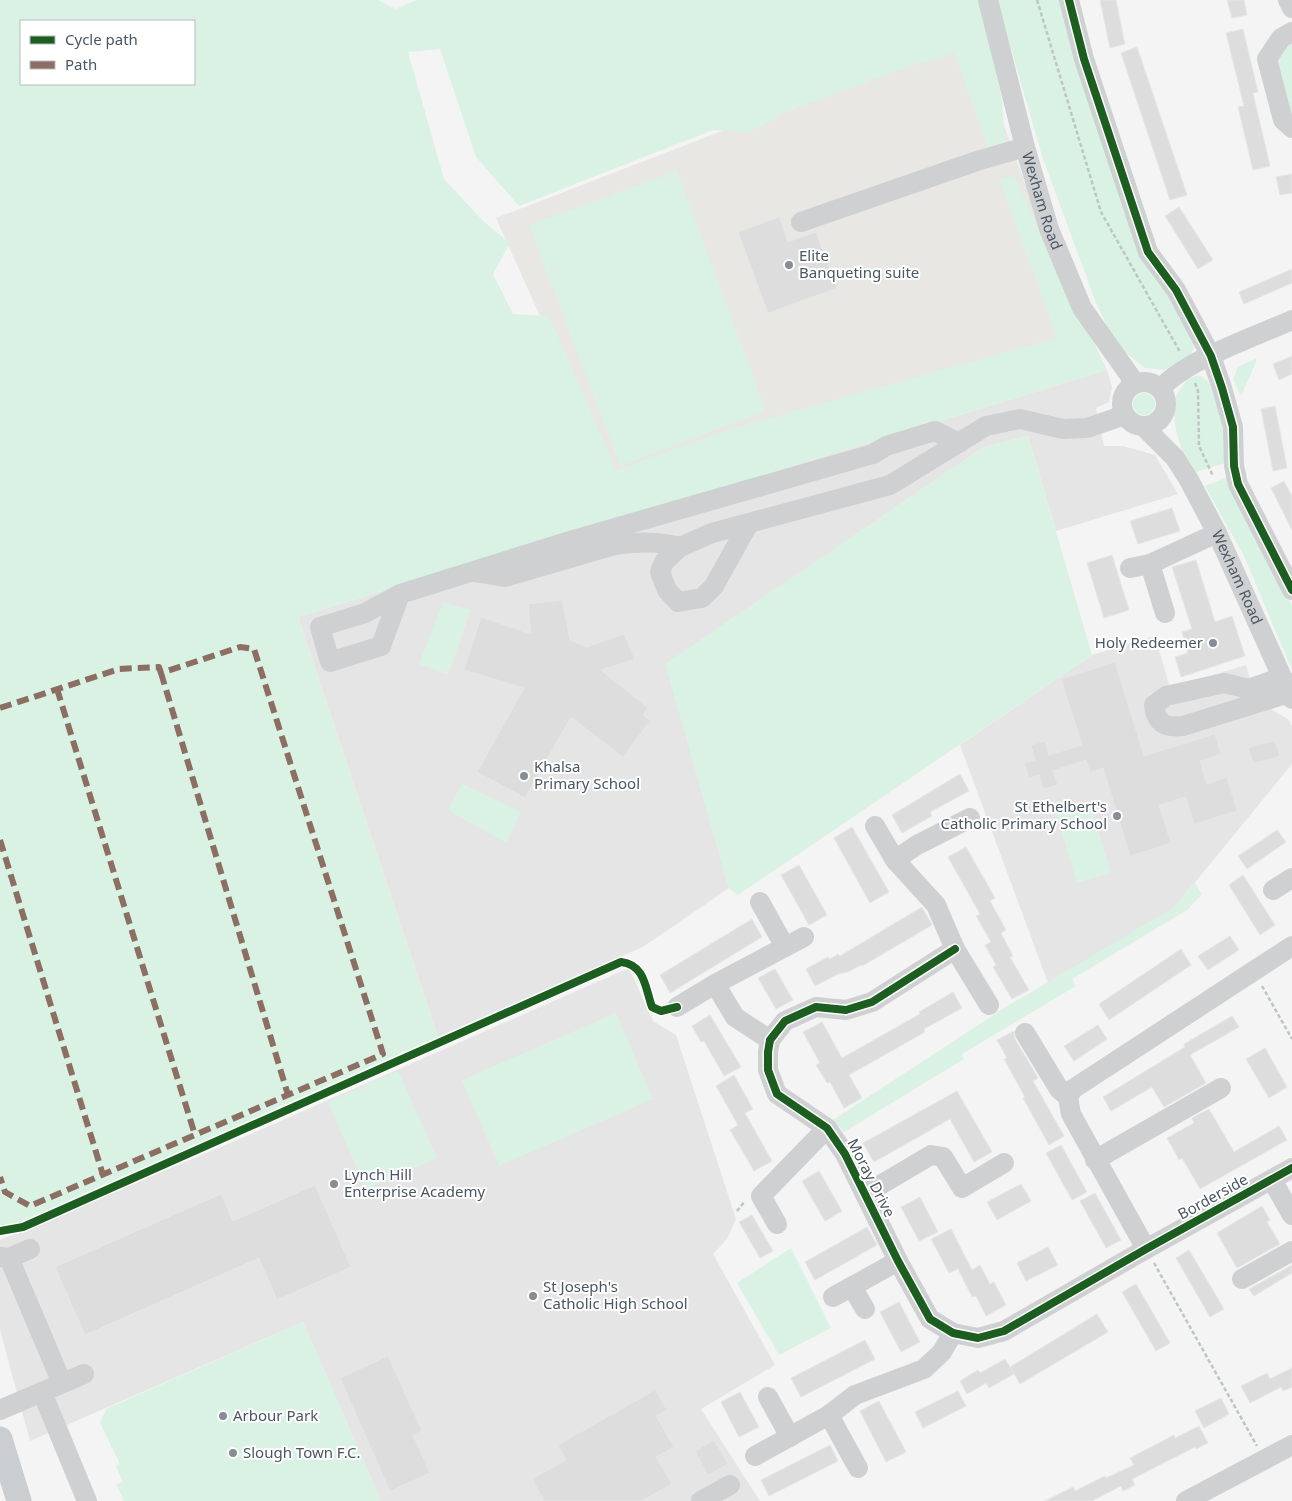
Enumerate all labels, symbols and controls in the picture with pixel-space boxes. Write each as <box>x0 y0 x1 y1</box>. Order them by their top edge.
legend <box>20 20 195 85</box>
text: Cycle path <box>65 29 138 49</box>
text: Path <box>65 54 97 74</box>
street label: Wexham Road <box>1018 149 1068 253</box>
place label: Elite Banqueting suite <box>799 245 919 282</box>
marker: Elite Banqueting suite <box>783 259 795 271</box>
street label: Wexham Road <box>1208 527 1268 627</box>
place label: Holy Redeemer <box>1095 632 1203 652</box>
marker: Holy Redeemer <box>1207 637 1219 649</box>
place label: Khalsa Primary School <box>534 756 640 793</box>
marker: Khalsa Primary School <box>518 770 530 782</box>
place label: St Ethelbert's Catholic Primary School <box>940 796 1107 833</box>
marker: St Ethelbert's Catholic Primary School <box>1111 810 1123 822</box>
street label: Moray Drive <box>844 1135 900 1220</box>
place label: Lynch Hill Enterprise Academy <box>344 1164 485 1201</box>
street label: Borderside <box>1174 1169 1251 1224</box>
marker: Lynch Hill Enterprise Academy <box>328 1178 340 1190</box>
place label: St Joseph's Catholic High School <box>543 1276 688 1313</box>
marker: St Joseph's Catholic High School <box>527 1290 539 1302</box>
place label: Arbour Park <box>233 1405 318 1425</box>
marker: Arbour Park <box>217 1410 229 1422</box>
place label: Slough Town F.C. <box>243 1442 361 1462</box>
marker: Slough Town F.C. <box>227 1447 239 1459</box>

